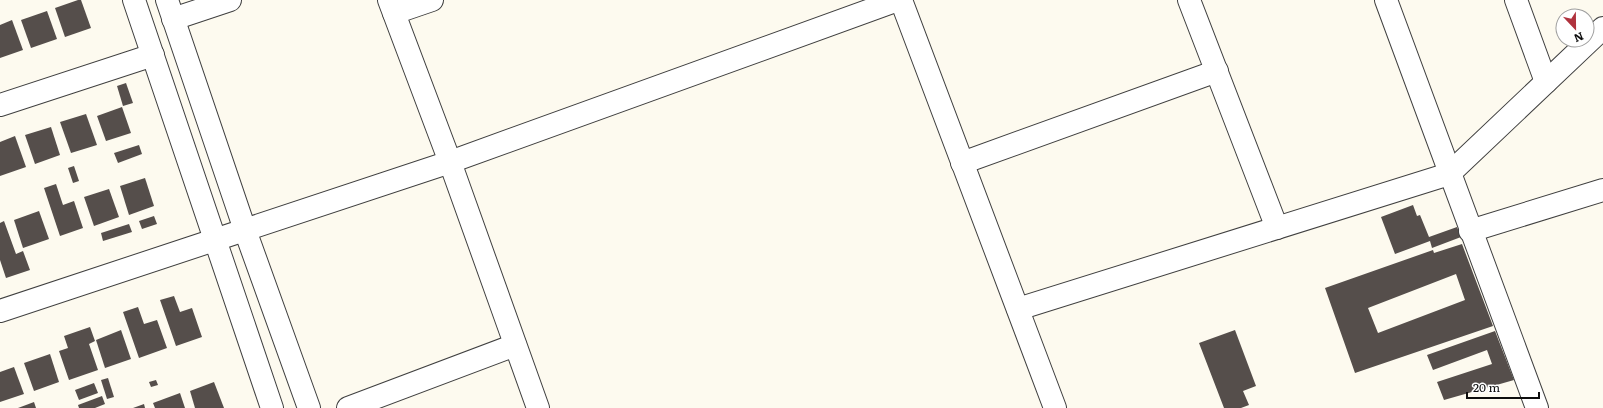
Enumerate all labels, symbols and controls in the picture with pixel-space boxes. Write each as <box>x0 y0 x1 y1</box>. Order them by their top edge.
north arrow <box>1555 8 1595 48</box>
text: N <box>1572 29 1586 47</box>
scale bar <box>1467 374 1539 400</box>
text: 20 m <box>1473 378 1500 396</box>

